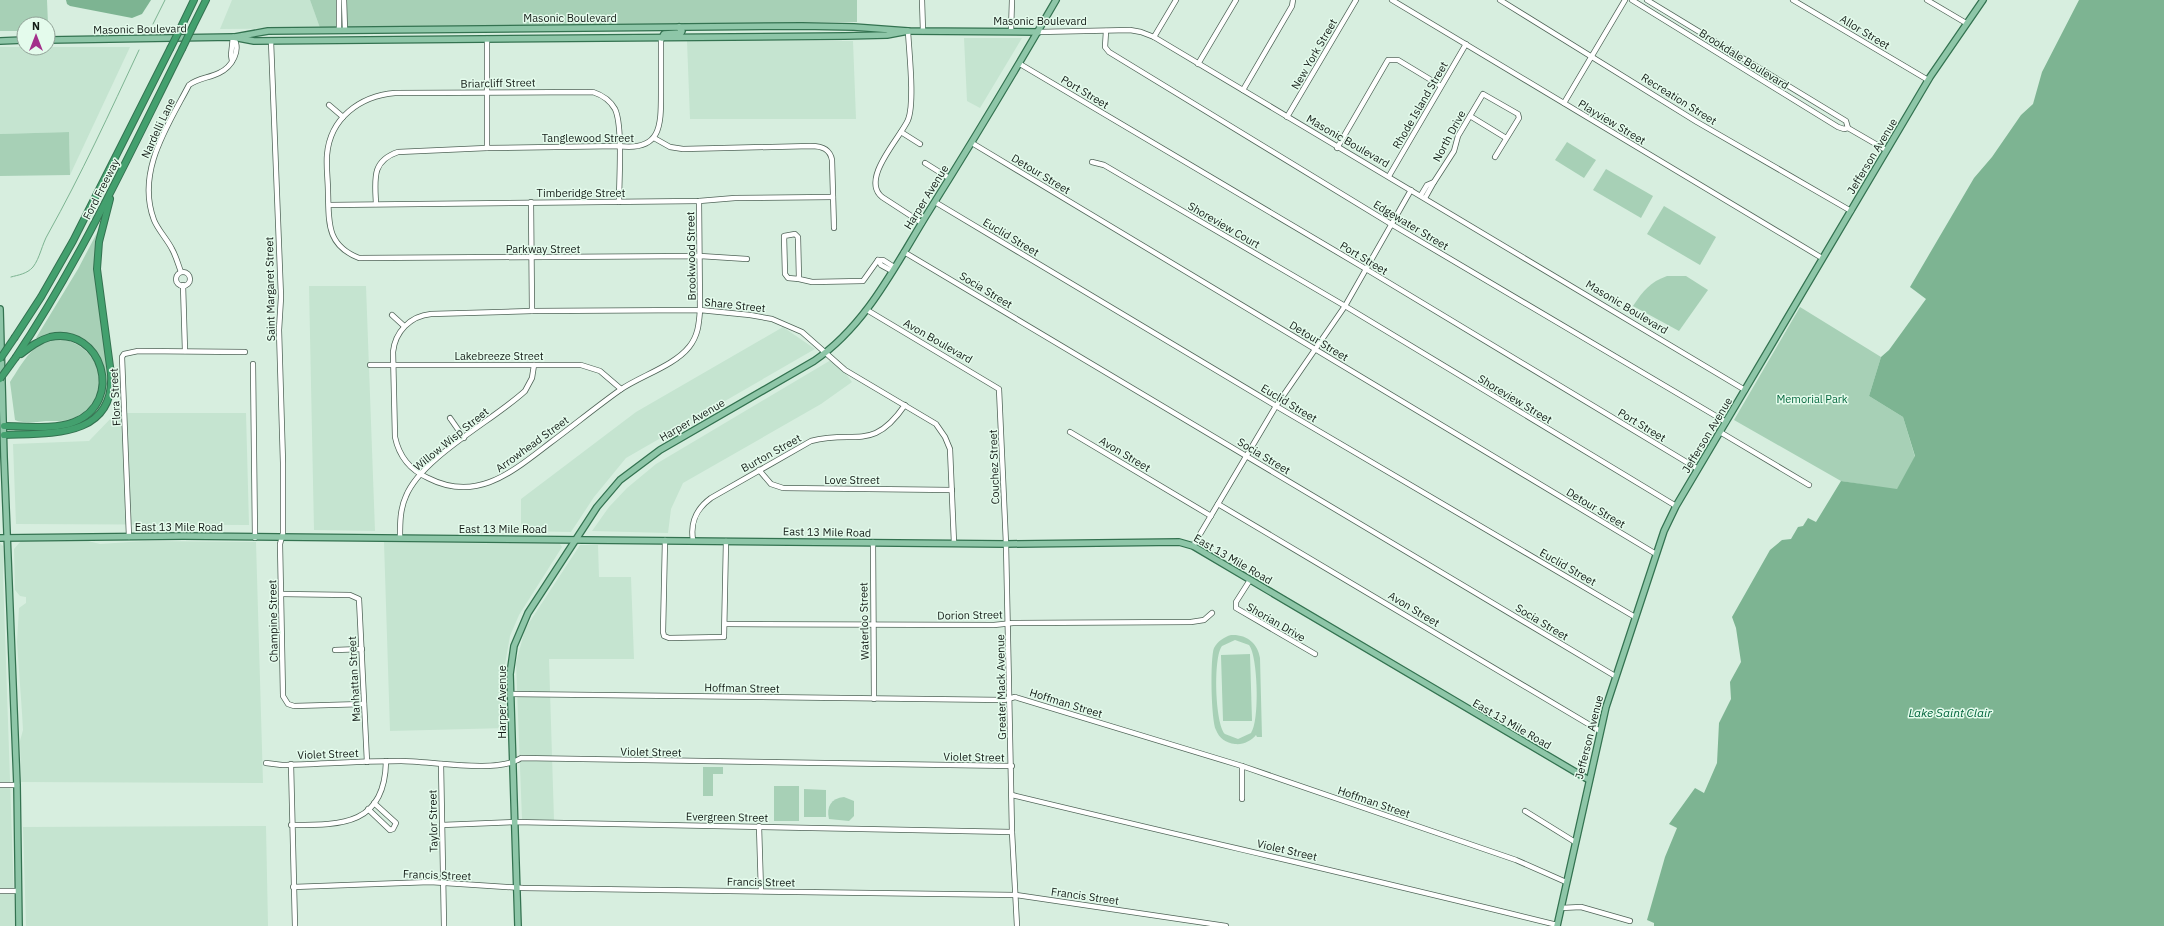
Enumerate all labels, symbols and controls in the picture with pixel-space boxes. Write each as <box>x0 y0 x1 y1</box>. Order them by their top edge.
street label: Masonic Boulevard <box>523 11 617 25</box>
street label: Allor Street <box>1837 12 1893 52</box>
street label: Masonic Boulevard <box>993 14 1087 28</box>
north arrow <box>16 16 56 56</box>
street label: New York Street <box>1288 16 1340 92</box>
text: N <box>32 19 40 33</box>
street label: Masonic Boulevard <box>93 21 187 37</box>
street label: Brookdale Boulevard <box>1697 26 1791 92</box>
street label: Rhode Island Street <box>1389 59 1451 151</box>
street label: Recreation Street <box>1639 70 1719 128</box>
street label: Port Street <box>1059 72 1112 112</box>
street label: Briarcliff Street <box>460 75 536 91</box>
street label: Nardelli Lane <box>138 96 178 160</box>
street label: Playview Street <box>1576 96 1648 148</box>
street label: North Drive <box>1430 108 1468 164</box>
street label: Masonic Boulevard <box>1304 112 1392 170</box>
street label: Jefferson Avenue <box>1844 116 1900 196</box>
street label: Tanglewood Street <box>542 131 634 145</box>
street label: Detour Street <box>1009 151 1073 197</box>
street label: Ford Freeway <box>80 156 123 222</box>
street label: Harper Avenue <box>901 162 951 232</box>
street label: Timberidge Street <box>537 186 626 200</box>
street label: Edgewater Street <box>1371 197 1451 253</box>
street label: Shoreview Court <box>1185 199 1263 251</box>
street label: Brookwood Street <box>683 211 699 301</box>
street label: Euclid Street <box>980 215 1042 259</box>
street label: Saint Margaret Street <box>262 236 278 341</box>
street label: Port Street <box>1338 238 1391 278</box>
street label: Parkway Street <box>506 242 580 256</box>
street label: Socia Street <box>957 269 1015 311</box>
street label: Masonic Boulevard <box>1583 277 1671 337</box>
street label: Share Street <box>704 295 766 315</box>
street label: Avon Boulevard <box>901 316 975 366</box>
street label: Detour Street <box>1287 318 1351 364</box>
street label: Lakebreeze Street <box>454 349 544 363</box>
street label: Flora Street <box>106 368 124 426</box>
street label: Shoreview Street <box>1475 371 1555 427</box>
street label: Euclid Street <box>1258 381 1320 425</box>
park label: Memorial Park <box>1776 392 1848 406</box>
street label: Jefferson Avenue <box>1679 395 1735 475</box>
street label: Harper Avenue <box>657 396 727 444</box>
street label: Willow Wisp Street <box>411 404 492 474</box>
street label: Port Street <box>1616 405 1669 445</box>
street label: Arrowhead Street <box>493 413 571 475</box>
street label: Couchez Street <box>986 429 1002 505</box>
street label: Burton Street <box>739 431 804 475</box>
street label: Avon Street <box>1097 433 1153 475</box>
street label: Socia Street <box>1235 435 1293 477</box>
street label: Love Street <box>824 473 880 487</box>
street label: Detour Street <box>1564 485 1628 531</box>
street label: East 13 Mile Road <box>135 520 223 534</box>
street label: East 13 Mile Road <box>459 522 547 536</box>
street label: East 13 Mile Road <box>783 524 871 540</box>
street label: East 13 Mile Road <box>1191 531 1275 587</box>
street label: Euclid Street <box>1537 545 1599 589</box>
street label: Champine Street <box>265 579 281 662</box>
street label: Waterloo Street <box>856 582 872 660</box>
street label: Avon Street <box>1386 588 1442 630</box>
street label: Shorian Drive <box>1244 599 1308 645</box>
street label: Socia Street <box>1513 601 1571 643</box>
street label: Dorion Street <box>937 607 1003 623</box>
street label: Greater Mack Avenue <box>993 634 1009 740</box>
street label: Manhattan Street <box>345 636 363 722</box>
street label: Harper Avenue <box>495 665 509 739</box>
street label: Hoffman Street <box>704 680 780 696</box>
street label: Hoffman Street <box>1028 685 1104 721</box>
street label: Jefferson Avenue <box>1572 694 1606 780</box>
street label: East 13 Mile Road <box>1470 696 1554 752</box>
water label: Lake Saint Clair <box>1908 705 1992 720</box>
street label: Violet Street <box>620 744 682 760</box>
street label: Violet Street <box>297 746 359 762</box>
street label: Violet Street <box>943 749 1005 765</box>
street label: Hoffman Street <box>1336 783 1412 821</box>
street label: Taylor Street <box>425 789 441 853</box>
street label: Evergreen Street <box>686 809 768 825</box>
street label: Violet Street <box>1256 836 1319 864</box>
street label: Francis Street <box>403 867 472 883</box>
street label: Francis Street <box>727 874 795 890</box>
street label: Francis Street <box>1050 884 1120 908</box>

